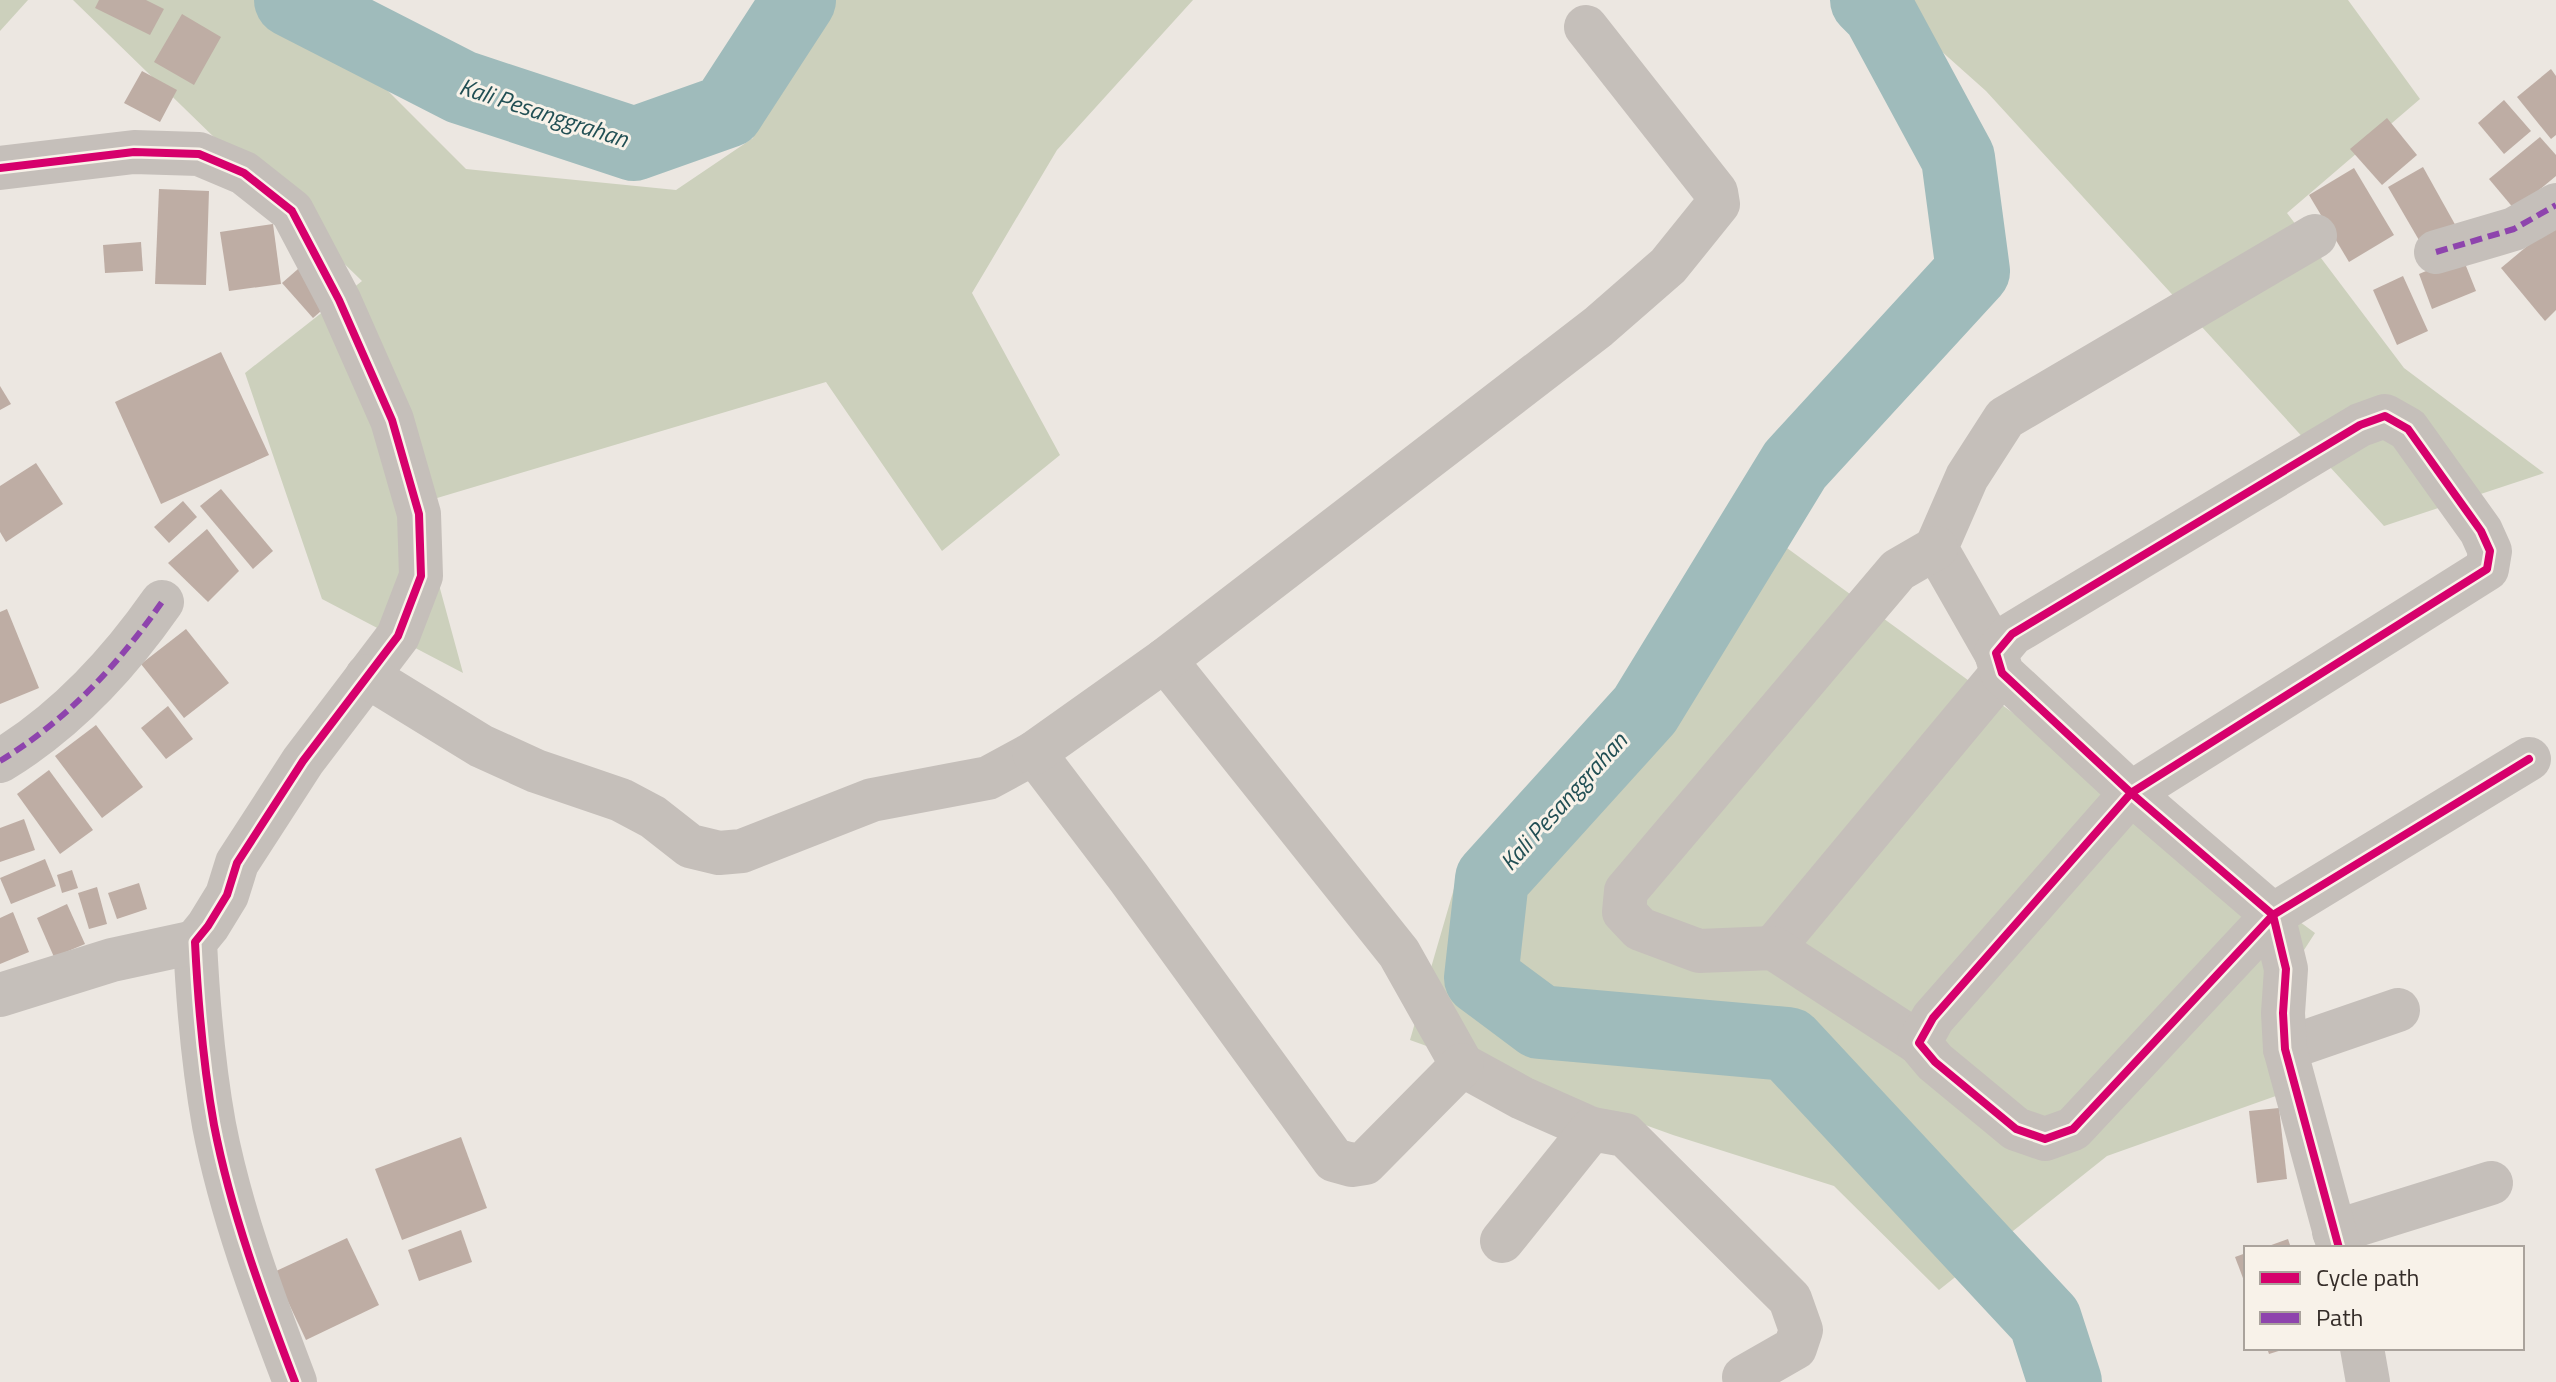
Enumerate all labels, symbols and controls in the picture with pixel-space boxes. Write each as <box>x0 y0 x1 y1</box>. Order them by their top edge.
water label: Kali Pesanggrahan <box>455 68 634 157</box>
water label: Kali Pesanggrahan <box>1491 723 1636 878</box>
legend <box>2244 1246 2524 1350</box>
text: Cycle path <box>2316 1259 2419 1295</box>
text: Path <box>2316 1299 2363 1335</box>

